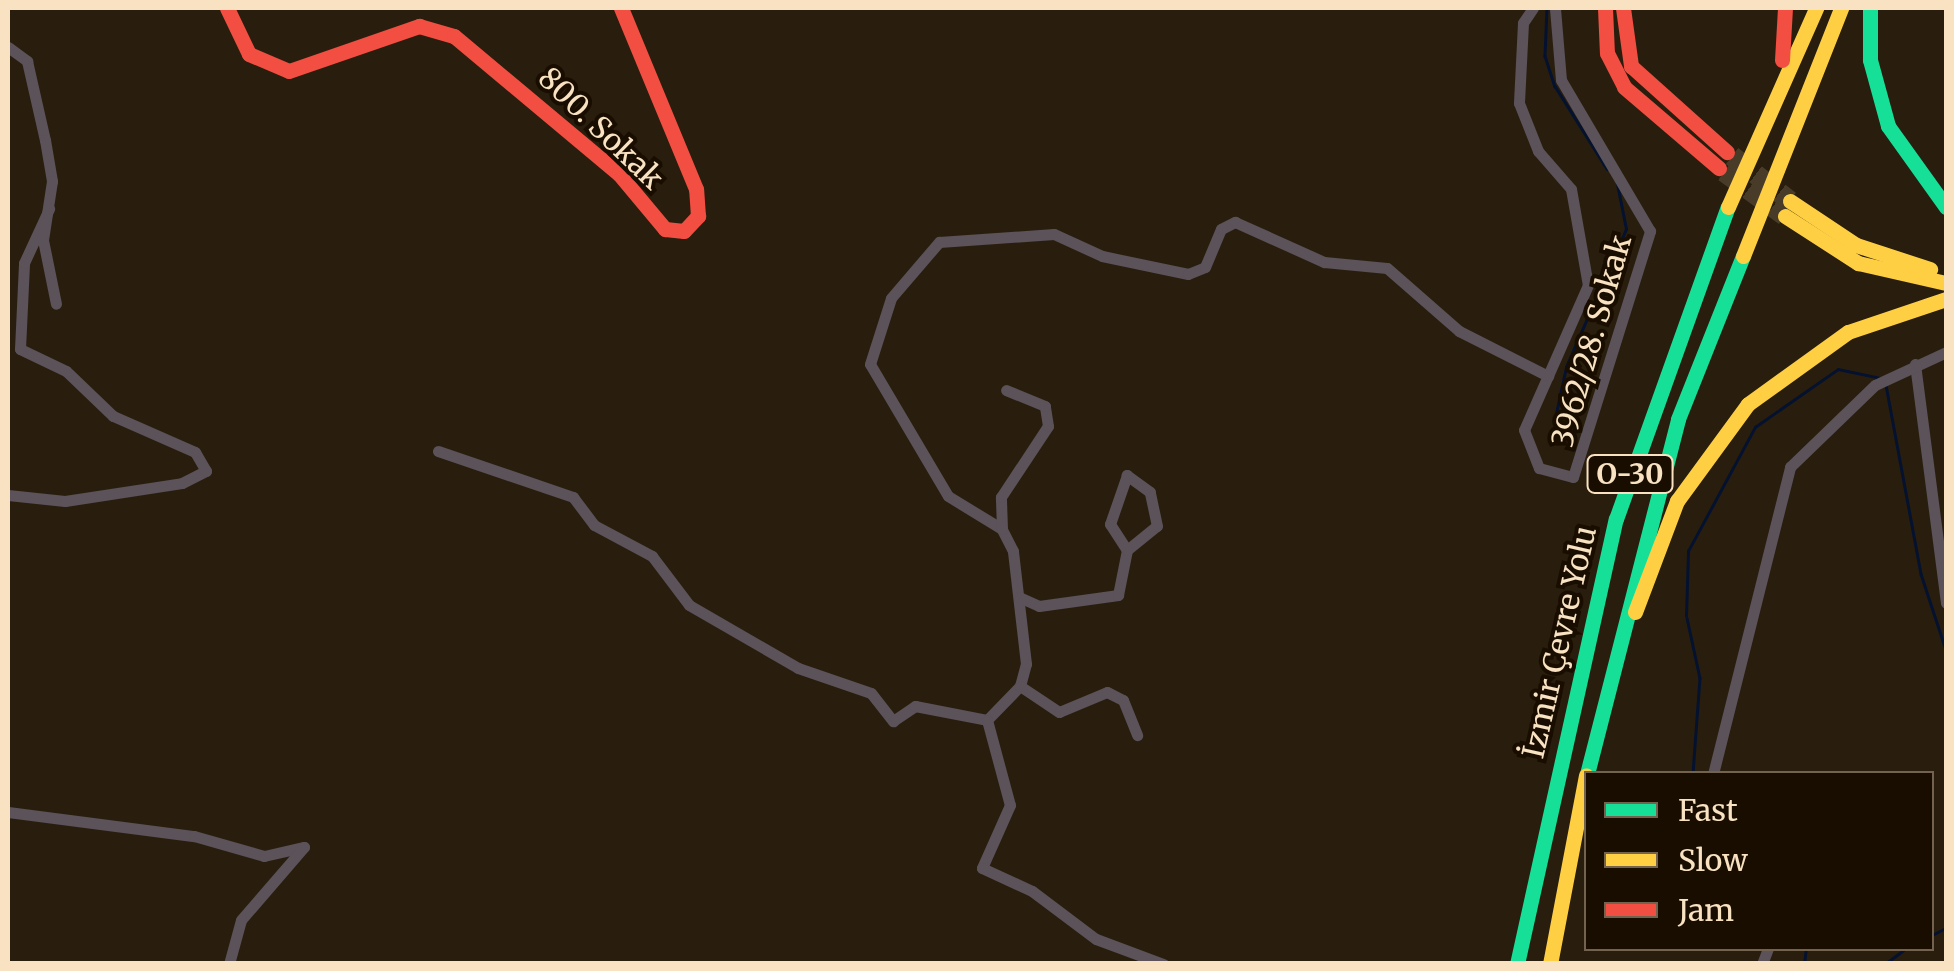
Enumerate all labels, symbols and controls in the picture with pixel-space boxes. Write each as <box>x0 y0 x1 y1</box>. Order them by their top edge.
street label: 800. Sokak <box>531 60 671 196</box>
street label: 3962/28. Sokak <box>1544 231 1638 451</box>
road number: O-30 <box>1585 451 1675 497</box>
street label: İzmir Çevre Yolu <box>1515 522 1603 762</box>
legend <box>1584 771 1934 951</box>
text: Fast <box>1678 791 1738 829</box>
text: Slow <box>1678 841 1748 879</box>
text: Jam <box>1678 891 1734 929</box>

